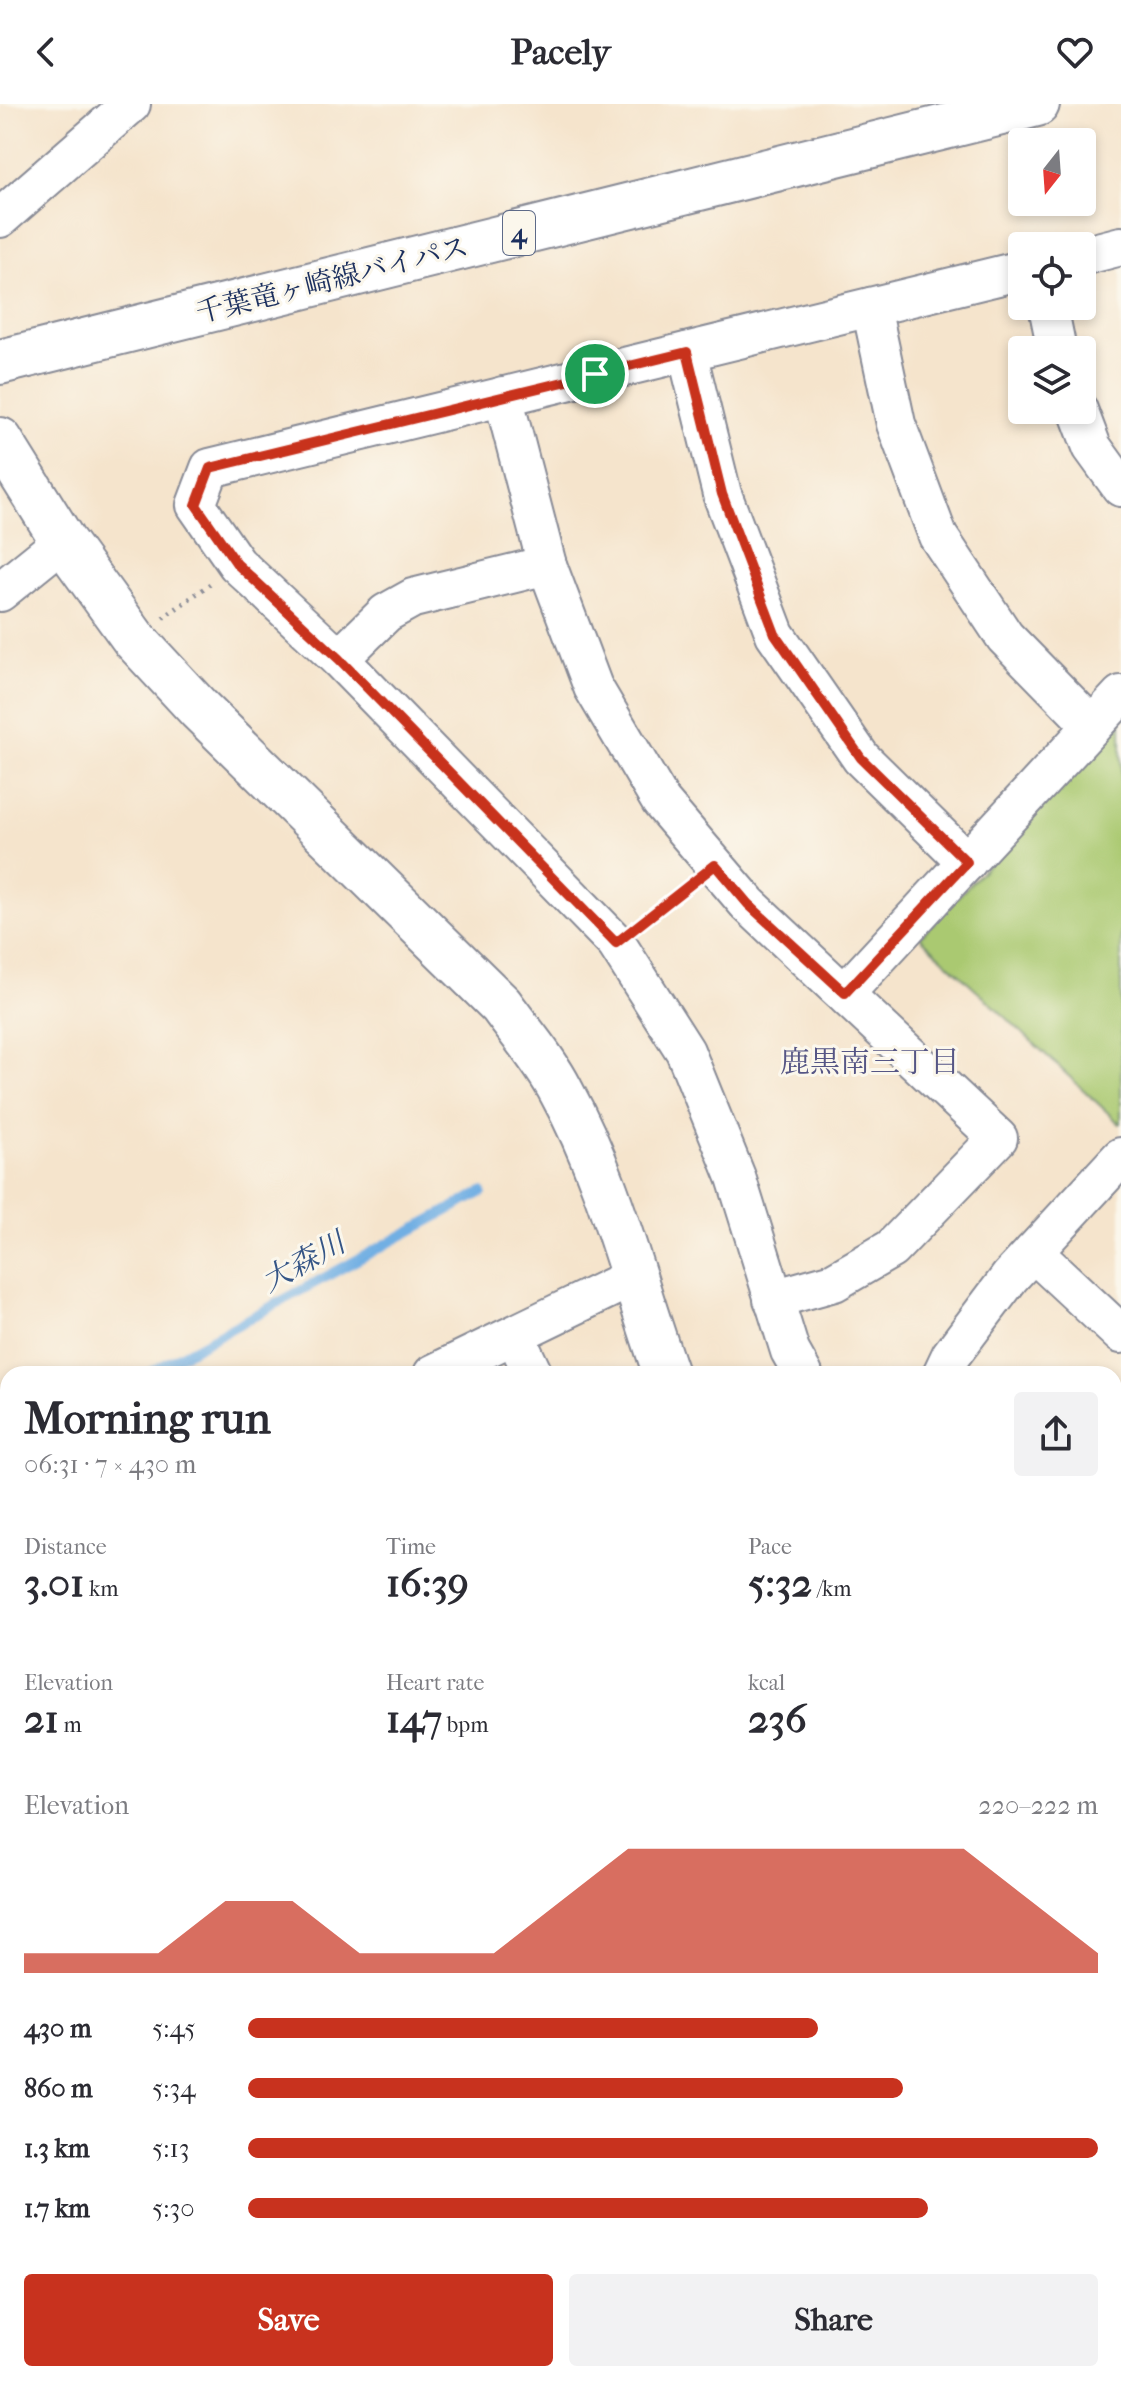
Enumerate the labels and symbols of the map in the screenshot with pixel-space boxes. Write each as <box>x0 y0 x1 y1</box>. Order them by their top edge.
north arrow <box>1008 128 1096 216</box>
road number: 4 <box>503 211 535 255</box>
street label: 千葉竜ヶ崎線バイパス <box>193 230 472 329</box>
pin <box>561 340 629 408</box>
district label: 鹿黒南三丁目 <box>780 1045 960 1080</box>
water label: 大森川 <box>255 1224 354 1300</box>

